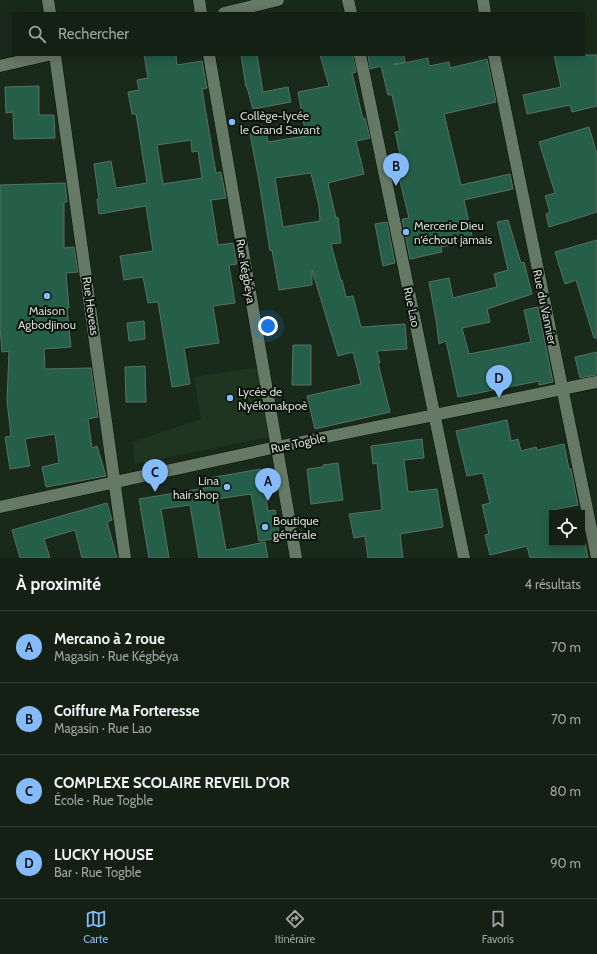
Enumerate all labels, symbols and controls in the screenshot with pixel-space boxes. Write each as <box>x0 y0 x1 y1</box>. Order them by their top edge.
search box <box>12 12 585 56</box>
icon: search <box>26 23 48 45</box>
text: Rechercher <box>58 25 129 43</box>
place label: Collège-lycée le Grand Savant <box>240 108 320 137</box>
marker: Collège-lycée le Grand Savant <box>227 117 237 127</box>
pin: B <box>383 153 409 186</box>
place label: Mercerie Dieu n'échout jamais <box>414 218 492 247</box>
marker: Mercerie Dieu n'échout jamais <box>401 227 411 237</box>
street label: Rue Kégbéya <box>233 238 259 305</box>
street label: Rue du Vannier <box>530 268 560 346</box>
street label: Rue Heveas <box>79 276 103 336</box>
street label: Rue Lao <box>400 286 424 329</box>
marker: Maison Agbodjinou <box>42 291 52 301</box>
place label: Maison Agbodjinou <box>18 303 76 332</box>
your location <box>258 316 278 336</box>
pin: D <box>486 365 512 398</box>
place label: Lycée de Nyékonakpoè <box>238 384 307 413</box>
marker: Lycée de Nyékonakpoè <box>225 393 235 403</box>
street label: Rue Togble <box>269 430 327 456</box>
pin: C <box>142 459 168 492</box>
pin: A <box>255 468 281 501</box>
place label: Lina hair shop <box>173 473 219 502</box>
marker: Lina hair shop <box>222 482 232 492</box>
map controls <box>549 510 585 546</box>
button: locate <box>549 510 585 546</box>
place label: Boutique générale <box>273 513 319 542</box>
marker: Boutique générale <box>260 522 270 532</box>
text: À proximité <box>16 574 101 594</box>
text: 4 résultats <box>525 576 581 592</box>
text: Mercano à 2 roue <box>54 630 165 648</box>
text: A <box>25 639 33 655</box>
text: 70 m <box>551 639 581 655</box>
text: Magasin · Rue Kégbéya <box>54 648 178 664</box>
text: Coiffure Ma Forteresse <box>54 702 199 720</box>
text: B <box>25 711 33 727</box>
text: 70 m <box>551 711 581 727</box>
text: Magasin · Rue Lao <box>54 720 152 736</box>
text: COMPLEXE SCOLAIRE REVEIL D'OR <box>54 774 290 792</box>
text: C <box>25 783 33 799</box>
text: 80 m <box>550 783 581 799</box>
text: École · Rue Togble <box>54 792 153 808</box>
text: LUCKY HOUSE <box>54 846 153 864</box>
text: D <box>24 855 34 871</box>
text: 90 m <box>550 855 581 871</box>
text: Bar · Rue Togble <box>54 864 142 880</box>
tab: Carte <box>83 908 108 946</box>
tab: Itinéraire <box>275 908 315 946</box>
tab: Favoris <box>482 908 514 946</box>

